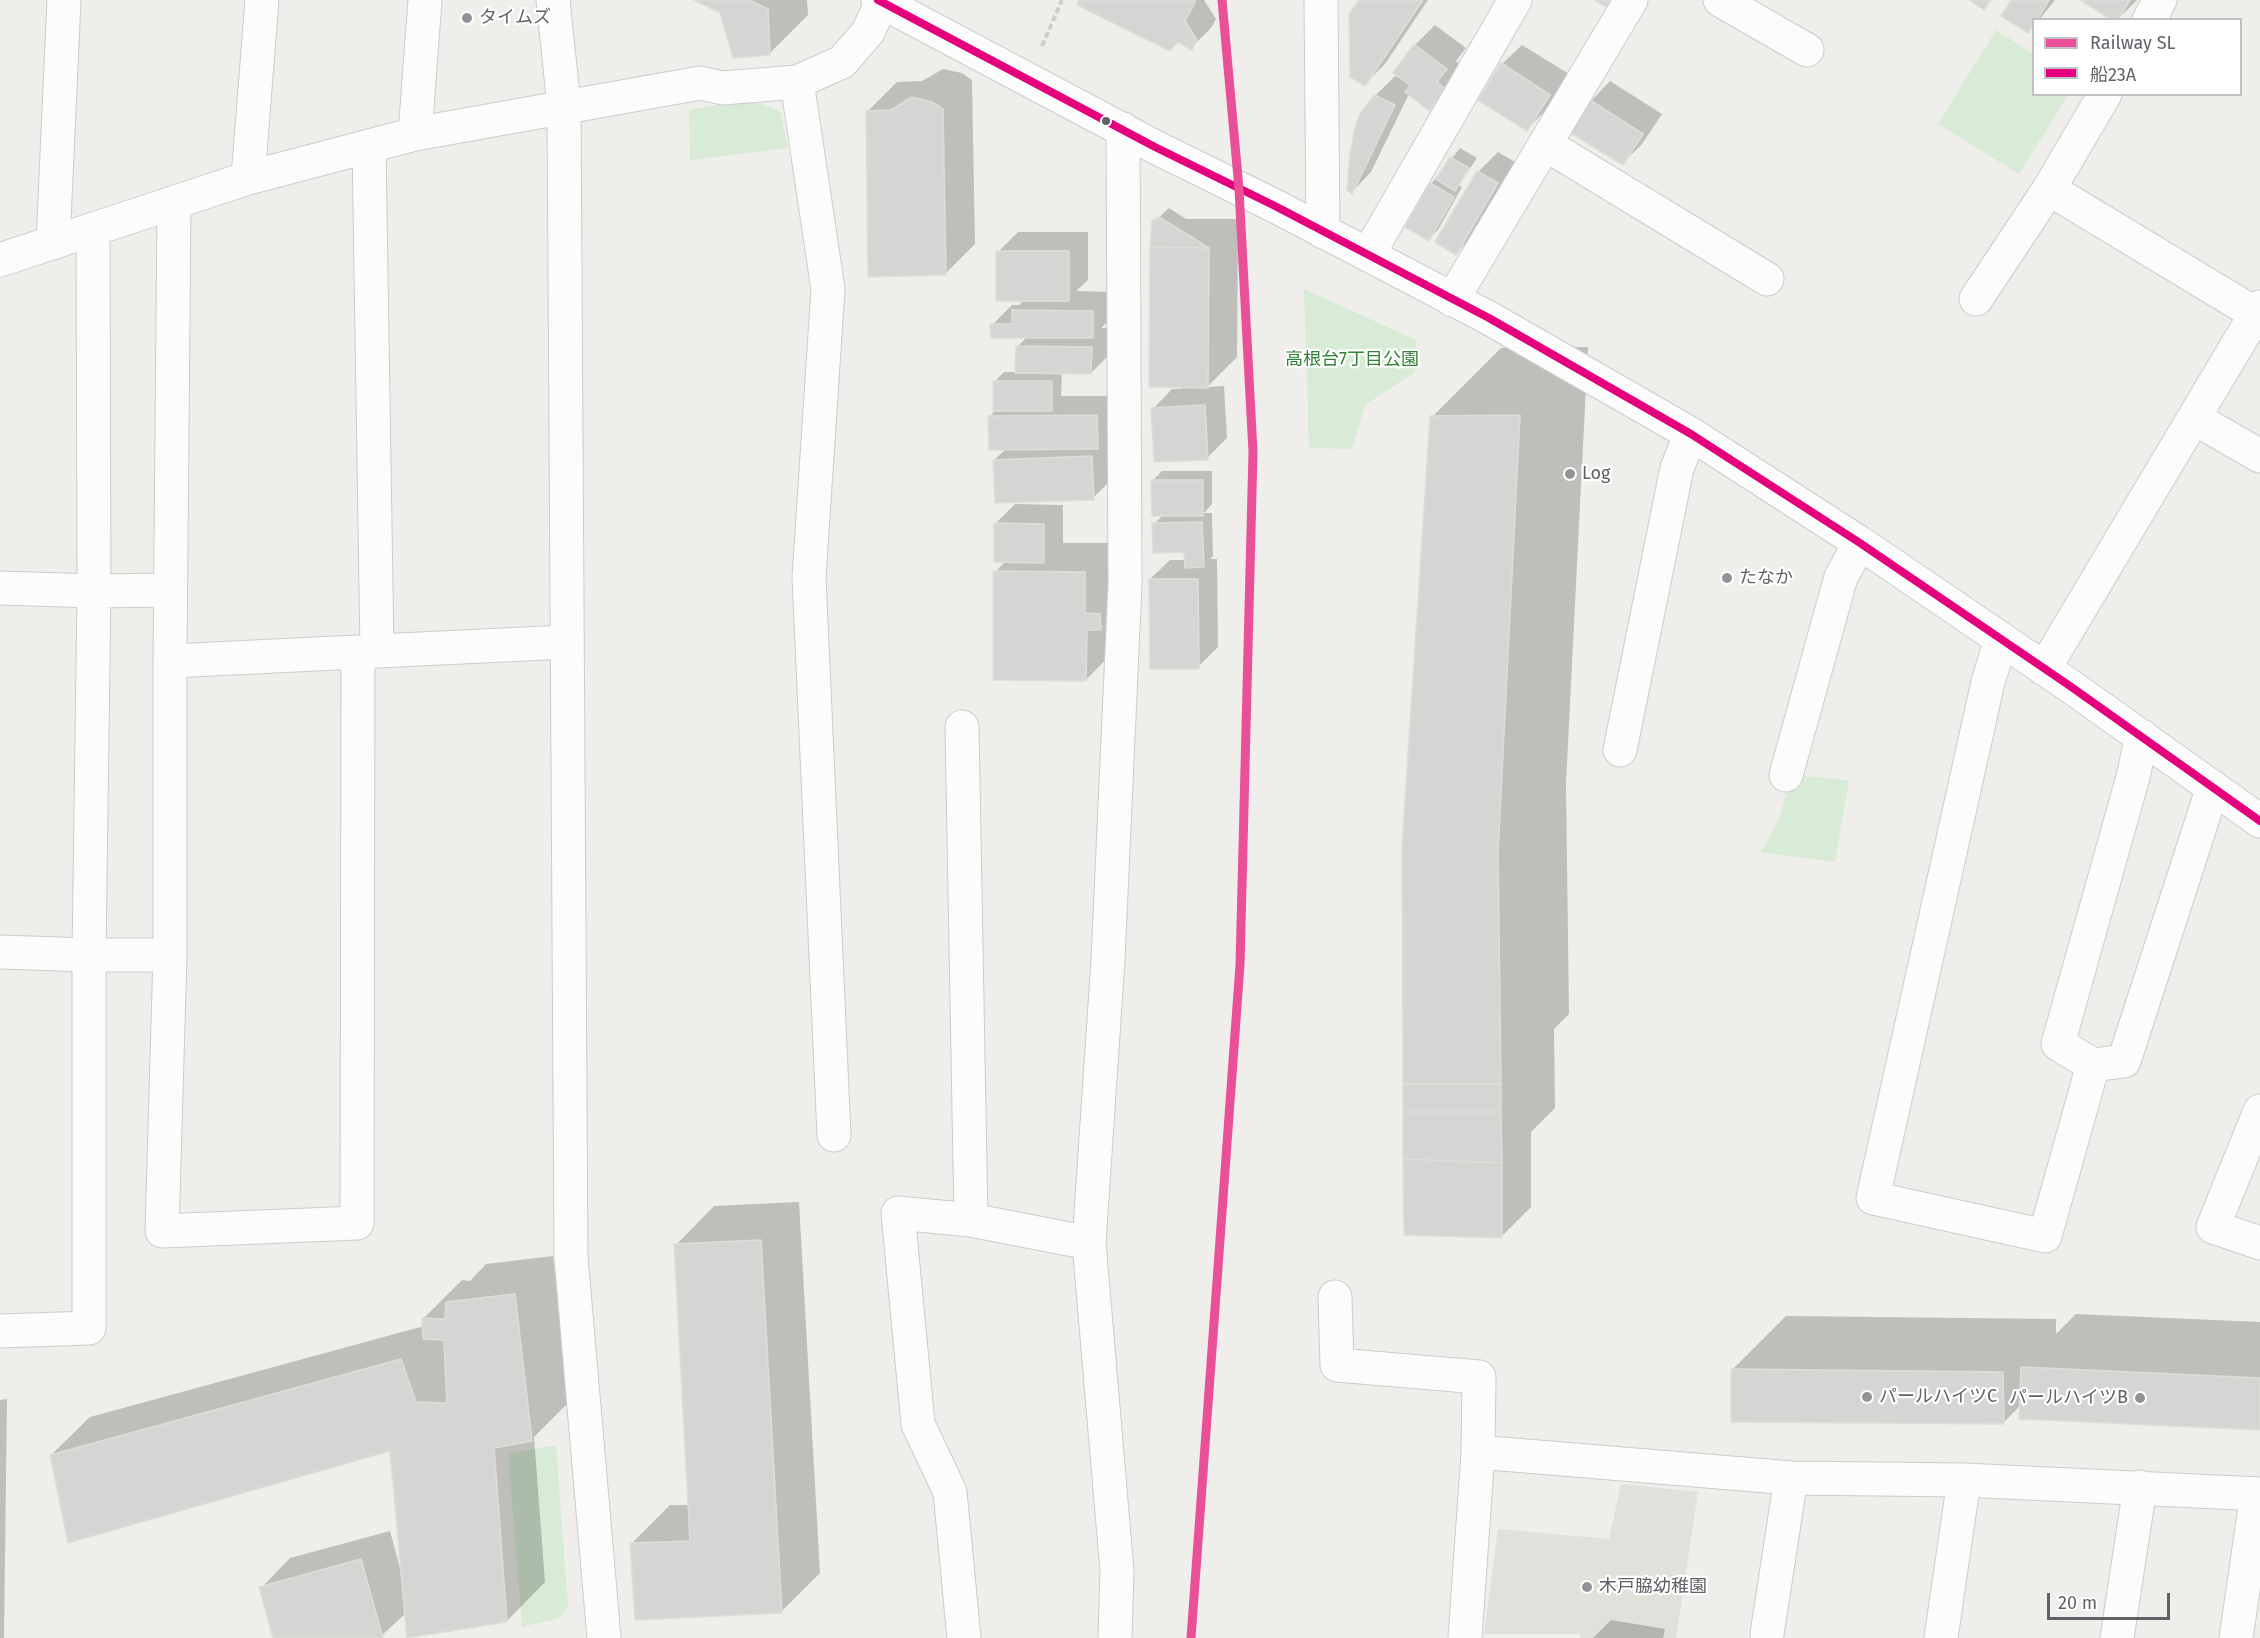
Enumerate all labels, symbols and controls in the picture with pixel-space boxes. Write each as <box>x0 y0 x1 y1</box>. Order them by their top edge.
place label: タイムズ <box>479 7 551 29</box>
marker: タイムズ <box>460 11 474 25</box>
legend <box>2032 18 2242 96</box>
text: Railway SL <box>2090 32 2175 54</box>
text: 船23A <box>2090 64 2136 86</box>
unlabelled marker <box>1100 115 1112 127</box>
park label: 高根台7丁目公園 <box>1285 349 1419 371</box>
place label: Log <box>1582 463 1610 485</box>
marker: Log <box>1563 467 1577 481</box>
place label: たなか <box>1739 567 1793 589</box>
marker: たなか <box>1720 571 1734 585</box>
place label: パールハイツC <box>1879 1386 1997 1408</box>
place label: パールハイツB <box>2009 1387 2128 1409</box>
marker: パールハイツC <box>1860 1390 1874 1404</box>
marker: パールハイツB <box>2133 1391 2147 1405</box>
place label: 木戸脇幼稚園 <box>1599 1576 1707 1598</box>
marker: 木戸脇幼稚園 <box>1580 1580 1594 1594</box>
scale bar <box>2050 1581 2173 1619</box>
text: 20 m <box>2058 1592 2097 1614</box>

